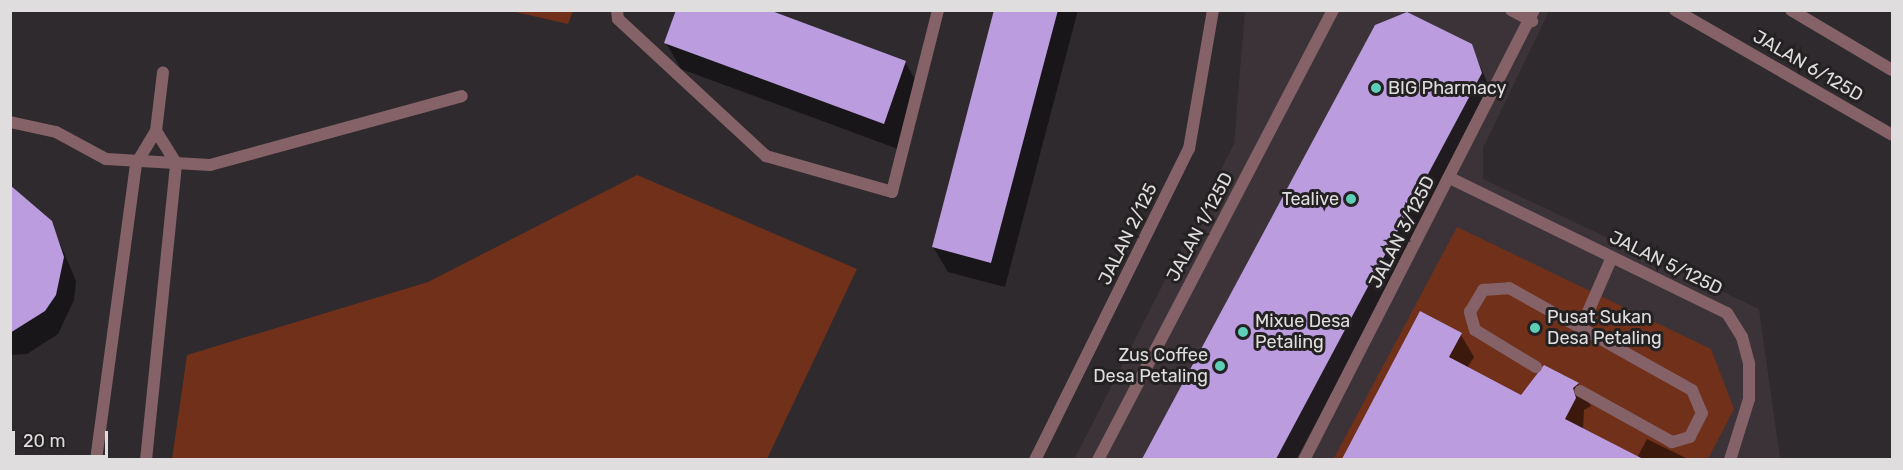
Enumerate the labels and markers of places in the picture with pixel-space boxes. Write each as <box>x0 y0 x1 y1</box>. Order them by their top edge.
place label: BIG Pharmacy <box>1388 77 1506 99</box>
marker: BIG Pharmacy <box>1369 81 1383 95</box>
place label: Tealive <box>1282 188 1339 210</box>
marker: Tealive <box>1344 192 1358 206</box>
place label: Pusat Sukan Desa Petaling <box>1547 307 1662 350</box>
place label: Mixue Desa Petaling <box>1255 311 1350 354</box>
marker: Pusat Sukan Desa Petaling <box>1528 321 1542 335</box>
marker: Mixue Desa Petaling <box>1236 325 1250 339</box>
place label: Zus Coffee Desa Petaling <box>1093 345 1208 388</box>
marker: Zus Coffee Desa Petaling <box>1213 359 1227 373</box>

